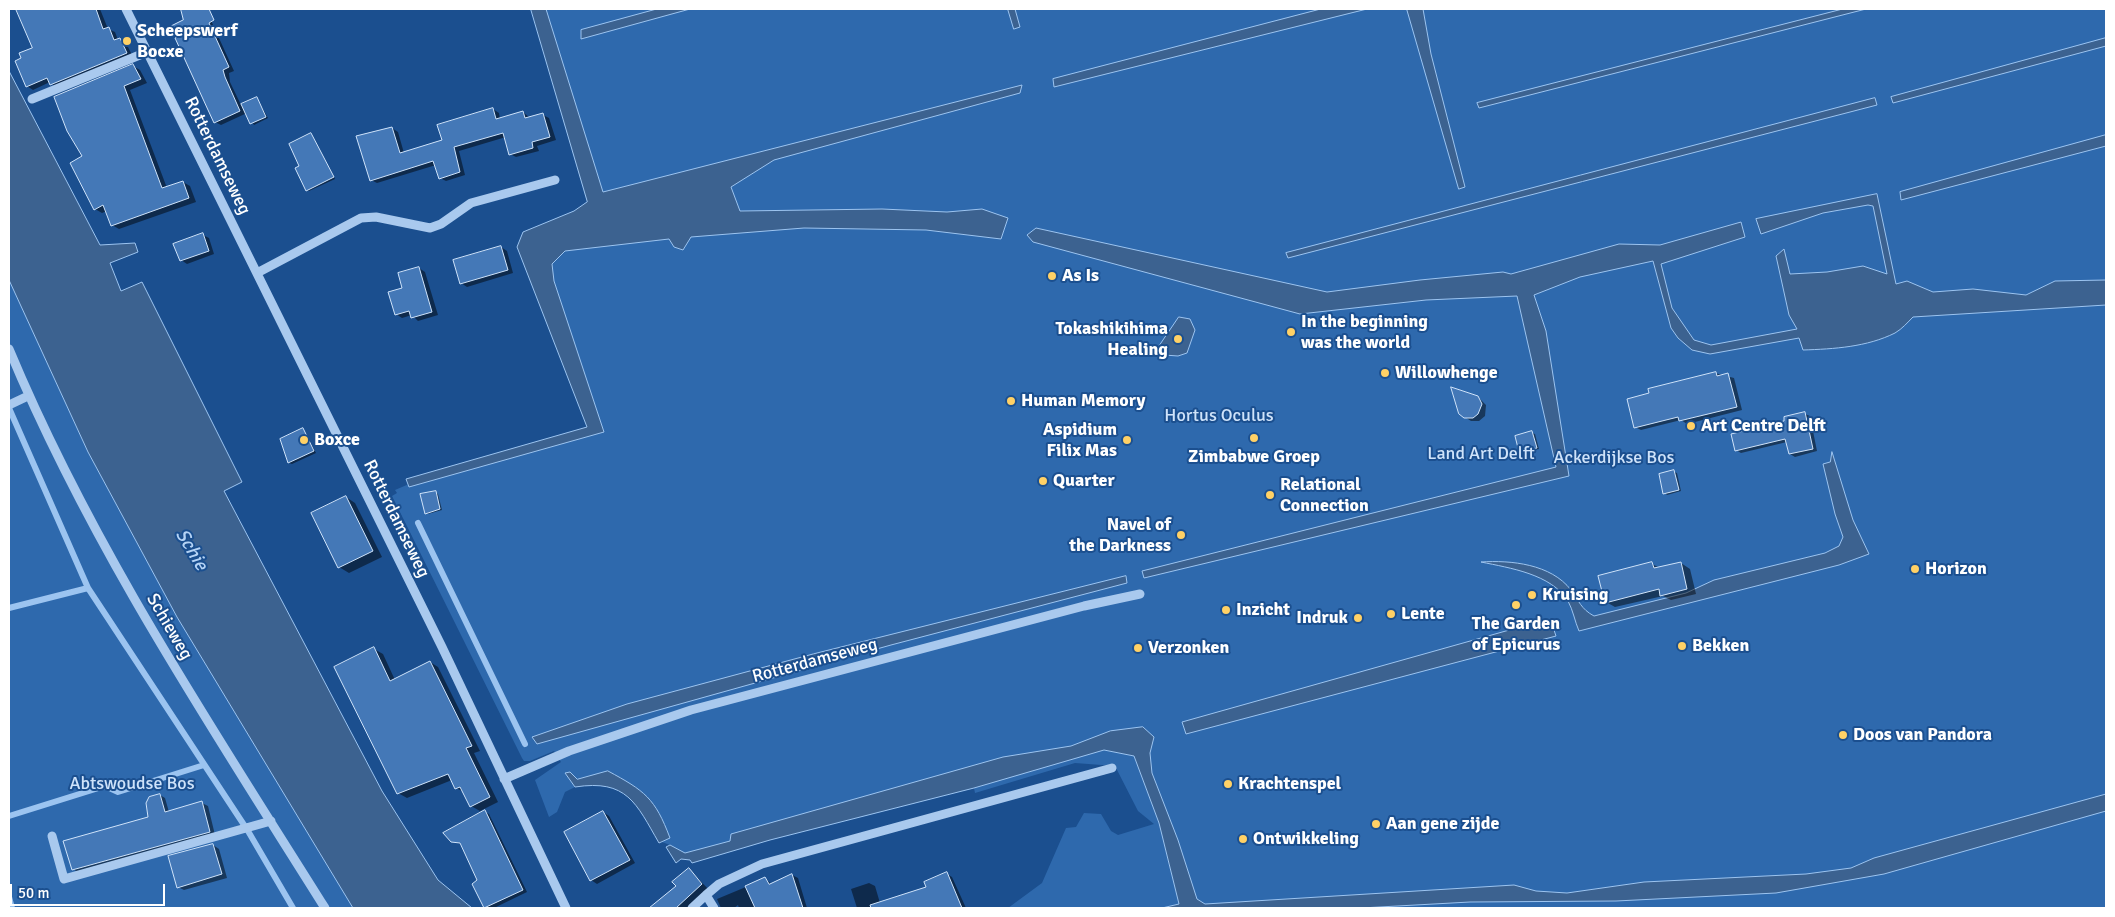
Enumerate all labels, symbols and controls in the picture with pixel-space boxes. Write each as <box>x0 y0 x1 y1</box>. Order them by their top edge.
place label: Scheepswerf Bocxe <box>137 20 238 62</box>
marker: Scheepswerf Bocxe <box>121 35 133 47</box>
street label: Rotterdamseweg <box>179 93 255 219</box>
place label: As Is <box>1062 265 1099 287</box>
marker: As Is <box>1046 270 1058 282</box>
place label: In the beginning was the world <box>1301 311 1428 354</box>
place label: Tokashikihima Healing <box>1056 318 1168 360</box>
marker: In the beginning was the world <box>1285 326 1297 338</box>
marker: Tokashikihima Healing <box>1172 333 1184 345</box>
place label: Willowhenge <box>1395 362 1498 384</box>
marker: Willowhenge <box>1379 367 1391 379</box>
place label: Human Memory <box>1021 390 1145 412</box>
marker: Human Memory <box>1005 395 1017 407</box>
park label: Hortus Oculus <box>1164 405 1274 427</box>
place label: Art Centre Delft <box>1701 415 1826 437</box>
place label: Aspidium Filix Mas <box>1043 419 1117 462</box>
marker: Art Centre Delft <box>1685 420 1697 432</box>
place label: Boxce <box>314 429 360 451</box>
marker: Zimbabwe Groep <box>1248 432 1260 444</box>
marker: Boxce <box>298 434 310 446</box>
marker: Aspidium Filix Mas <box>1121 434 1133 446</box>
park label: Land Art Delft <box>1427 443 1535 465</box>
place label: Zimbabwe Groep <box>1188 446 1320 468</box>
park label: Ackerdijkse Bos <box>1554 447 1674 469</box>
street label: Rotterdamseweg <box>358 456 434 582</box>
place label: Quarter <box>1053 470 1115 492</box>
place label: Relational Connection <box>1280 474 1369 516</box>
marker: Quarter <box>1037 475 1049 487</box>
marker: Relational Connection <box>1264 489 1276 501</box>
place label: Navel of the Darkness <box>1069 514 1171 556</box>
water label: Schie <box>170 525 212 575</box>
marker: Navel of the Darkness <box>1175 529 1187 541</box>
place label: Horizon <box>1925 558 1987 580</box>
marker: Horizon <box>1909 563 1921 575</box>
place label: Kruising <box>1542 584 1608 606</box>
marker: Kruising <box>1526 589 1538 601</box>
street label: Schieweg <box>141 590 197 664</box>
place label: Inzicht <box>1236 599 1290 621</box>
marker: The Garden of Epicurus <box>1510 599 1522 611</box>
place label: Lente <box>1401 603 1445 625</box>
marker: Inzicht <box>1220 604 1232 616</box>
place label: Indruk <box>1296 607 1348 629</box>
marker: Lente <box>1385 608 1397 620</box>
marker: Indruk <box>1352 612 1364 624</box>
place label: The Garden of Epicurus <box>1472 613 1560 656</box>
street label: Rotterdamseweg <box>750 634 880 688</box>
place label: Bekken <box>1692 635 1749 657</box>
place label: Verzonken <box>1148 637 1229 659</box>
marker: Bekken <box>1676 640 1688 652</box>
marker: Verzonken <box>1132 642 1144 654</box>
place label: Doos van Pandora <box>1853 724 1992 746</box>
marker: Doos van Pandora <box>1837 729 1849 741</box>
park label: Abtswoudse Bos <box>69 773 195 795</box>
place label: Krachtenspel <box>1238 773 1341 795</box>
marker: Krachtenspel <box>1222 778 1234 790</box>
place label: Aan gene zijde <box>1386 813 1499 835</box>
marker: Aan gene zijde <box>1370 818 1382 830</box>
place label: Ontwikkeling <box>1253 828 1359 850</box>
marker: Ontwikkeling <box>1237 833 1249 845</box>
scale bar <box>12 874 168 906</box>
text: 50 m <box>18 884 49 902</box>

